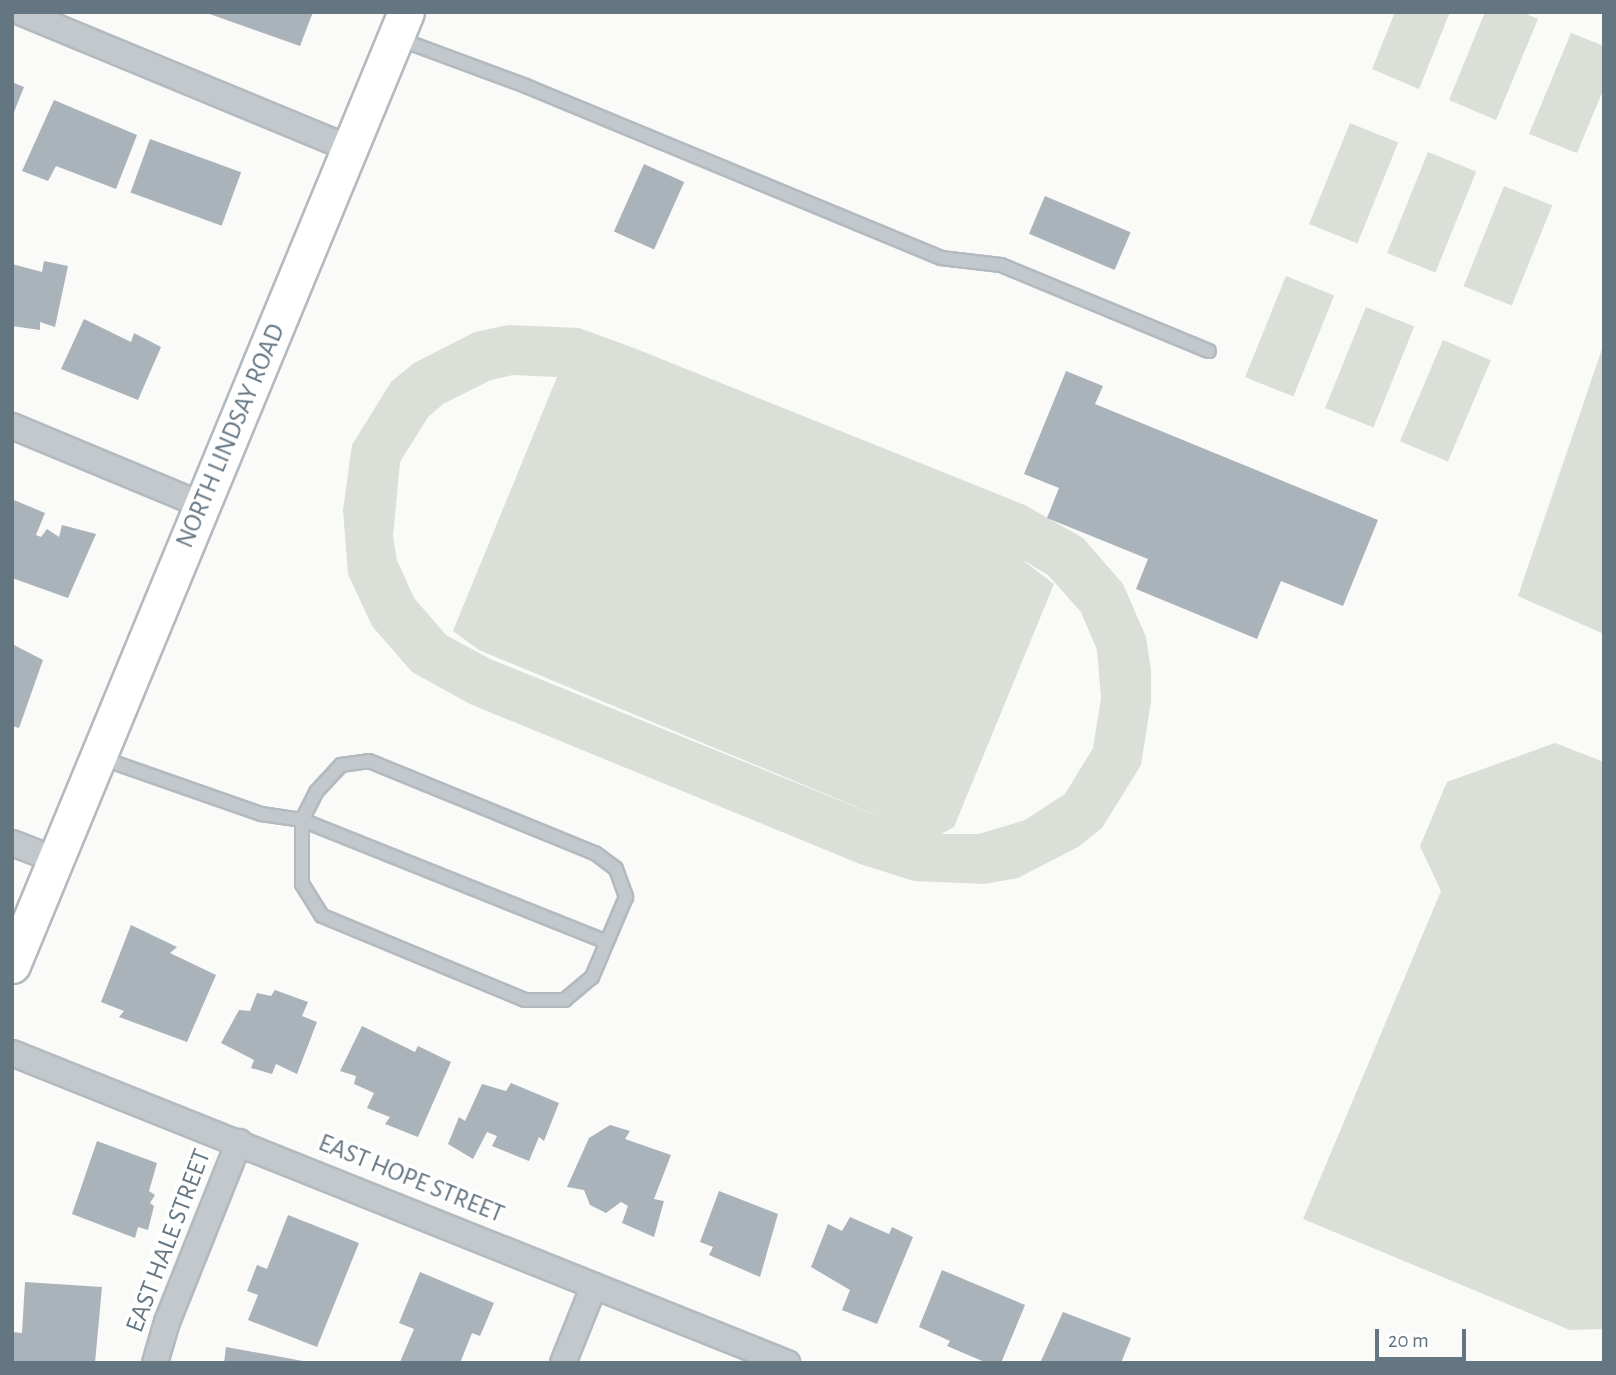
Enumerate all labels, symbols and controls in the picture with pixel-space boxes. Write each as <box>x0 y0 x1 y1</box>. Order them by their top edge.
street label: NORTH LINDSAY ROAD <box>170 319 292 553</box>
street label: EAST HOPE STREET <box>314 1128 508 1230</box>
street label: EAST HALE STREET <box>120 1145 218 1337</box>
scale bar <box>1378 1316 1469 1360</box>
text: 20 m <box>1388 1330 1429 1351</box>

